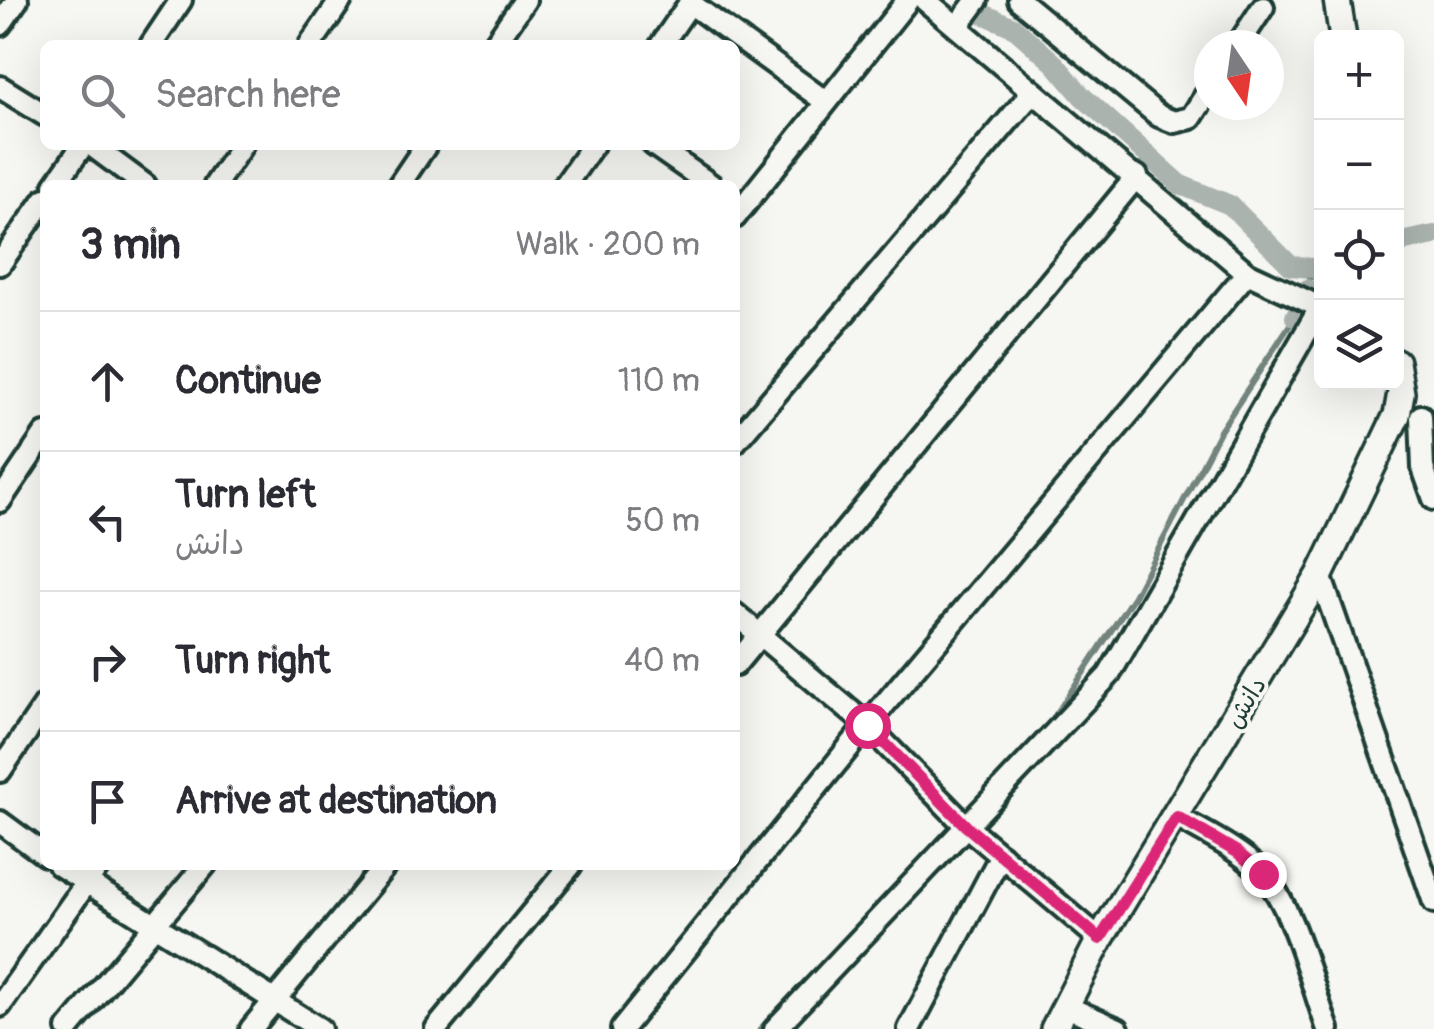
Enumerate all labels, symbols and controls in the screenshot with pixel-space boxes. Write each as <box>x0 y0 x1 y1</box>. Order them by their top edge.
north arrow <box>1194 30 1284 120</box>
map controls <box>1314 30 1404 390</box>
button: + <box>1314 30 1404 120</box>
search box <box>40 40 740 150</box>
icon: search <box>75 68 130 123</box>
text: Search here <box>155 71 341 119</box>
button: − <box>1314 120 1404 210</box>
button: locate <box>1314 210 1404 300</box>
text: 3 min <box>80 219 181 271</box>
text: Walk · 200 m <box>516 225 700 265</box>
button: layers <box>1314 300 1404 390</box>
icon: ahead <box>80 354 135 409</box>
text: Continue <box>175 357 321 405</box>
text: 110 m <box>618 361 700 401</box>
text: Turn left <box>175 471 316 519</box>
icon: left <box>80 494 135 549</box>
text: 50 m <box>625 501 700 541</box>
text: دانش <box>175 524 244 564</box>
icon: right <box>80 634 135 689</box>
text: Turn right <box>175 637 330 685</box>
text: 40 m <box>624 641 700 681</box>
street label: دانش <box>1219 672 1274 734</box>
route start <box>845 703 891 749</box>
icon: arrive <box>80 774 135 829</box>
text: Arrive at destination <box>175 777 497 825</box>
route end <box>1241 852 1287 898</box>

